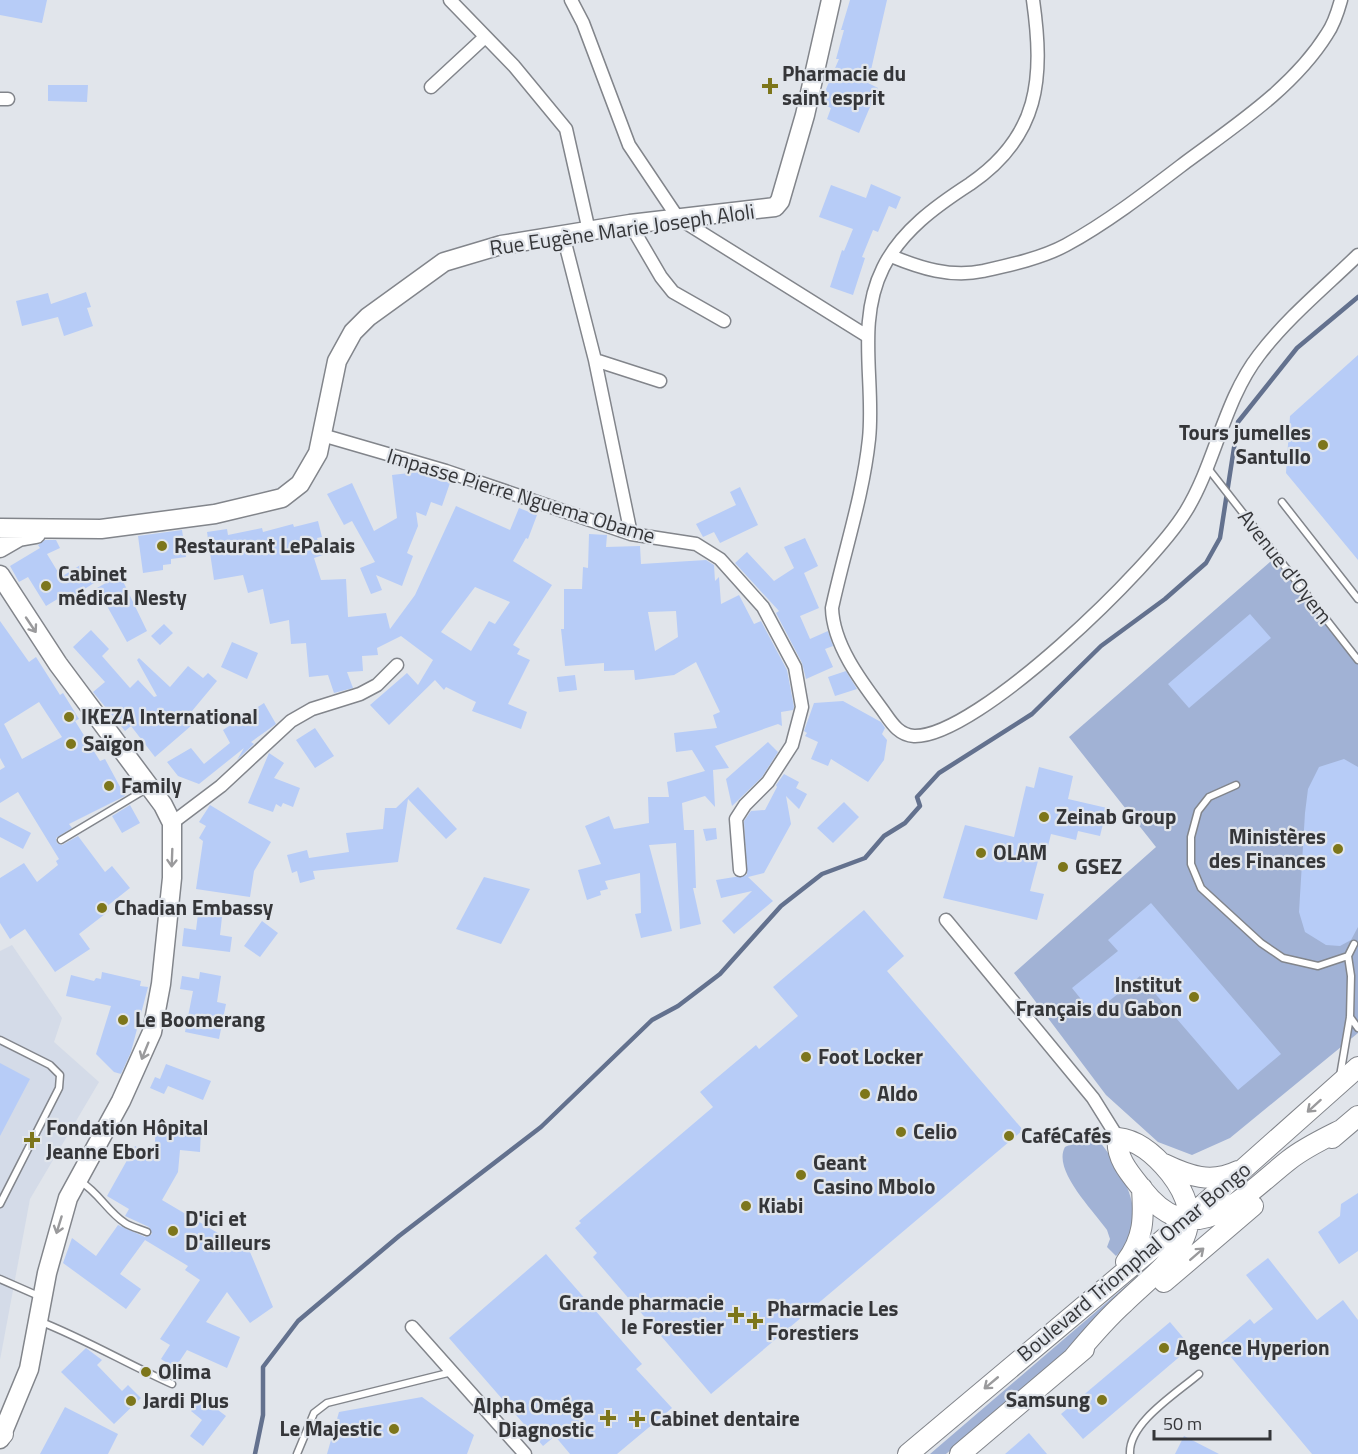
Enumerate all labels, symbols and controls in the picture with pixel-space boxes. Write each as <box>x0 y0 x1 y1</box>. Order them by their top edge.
place label: Pharmacie du saint esprit <box>782 57 906 113</box>
marker: Pharmacie du saint esprit <box>763 79 777 93</box>
street label: Rue Eugène Marie Joseph Aloli <box>487 195 756 263</box>
place label: Tours jumelles Santullo <box>1179 416 1311 472</box>
marker: Tours jumelles Santullo <box>1316 438 1330 452</box>
street label: Impasse Pierre Nguema Obame <box>383 439 659 551</box>
street label: Avenue d'Oyem <box>1231 502 1341 631</box>
place label: Restaurant LePalais <box>174 529 355 561</box>
marker: Restaurant LePalais <box>155 539 169 553</box>
place label: Cabinet médical Nesty <box>58 557 187 613</box>
marker: Cabinet médical Nesty <box>39 579 53 593</box>
one-way arrow <box>25 616 37 632</box>
place label: IKEZA International <box>81 700 258 732</box>
marker: IKEZA International <box>62 710 76 724</box>
place label: Saïgon <box>83 727 145 759</box>
marker: Saïgon <box>64 737 78 751</box>
place label: Family <box>121 769 182 801</box>
marker: Family <box>102 779 116 793</box>
place label: Zeinab Group <box>1056 800 1176 832</box>
marker: Zeinab Group <box>1037 810 1051 824</box>
place label: Ministères des Finances <box>1209 820 1326 876</box>
place label: OLAM <box>993 836 1047 868</box>
marker: Ministères des Finances <box>1331 842 1345 856</box>
marker: OLAM <box>974 846 988 860</box>
one-way arrow <box>167 848 178 868</box>
place label: GSEZ <box>1075 850 1122 882</box>
marker: GSEZ <box>1056 860 1070 874</box>
place label: Chadian Embassy <box>114 891 274 923</box>
marker: Chadian Embassy <box>95 901 109 915</box>
place label: Institut Français du Gabon <box>1015 968 1182 1024</box>
marker: Institut Français du Gabon <box>1187 990 1201 1004</box>
place label: Le Boomerang <box>135 1003 265 1035</box>
marker: Le Boomerang <box>116 1013 130 1027</box>
place label: Foot Locker <box>818 1040 923 1072</box>
one-way arrow <box>139 1041 150 1059</box>
marker: Foot Locker <box>799 1050 813 1064</box>
place label: Aldo <box>877 1077 918 1109</box>
marker: Aldo <box>858 1087 872 1101</box>
one-way arrow <box>1307 1099 1322 1113</box>
place label: Fondation Hôpital Jeanne Ebori <box>46 1111 208 1167</box>
place label: Celio <box>913 1115 957 1147</box>
place label: CaféCafés <box>1021 1119 1112 1151</box>
marker: Celio <box>894 1125 908 1139</box>
marker: CaféCafés <box>1002 1129 1016 1143</box>
marker: Fondation Hôpital Jeanne Ebori <box>23 1131 41 1149</box>
place label: Geant Casino Mbolo <box>813 1146 935 1202</box>
street label: Boulevard Triomphal Omar Bongo <box>1009 1154 1257 1369</box>
marker: Geant Casino Mbolo <box>794 1168 808 1182</box>
place label: Kiabi <box>758 1189 803 1221</box>
marker: Kiabi <box>739 1199 753 1213</box>
place label: D'ici et D'ailleurs <box>185 1202 271 1258</box>
one-way arrow <box>53 1215 64 1234</box>
marker: D'ici et D'ailleurs <box>166 1224 180 1238</box>
one-way arrow <box>1189 1247 1205 1260</box>
place label: Grande pharmacie le Forestier <box>559 1286 724 1342</box>
place label: Pharmacie Les Forestiers <box>767 1292 899 1348</box>
marker: Grande pharmacie le Forestier <box>729 1308 743 1322</box>
marker: Pharmacie Les Forestiers <box>748 1314 762 1328</box>
place label: Agence Hyperion <box>1176 1331 1330 1363</box>
marker: Agence Hyperion <box>1157 1341 1171 1355</box>
place label: Olima <box>158 1355 211 1387</box>
marker: Olima <box>139 1365 153 1379</box>
one-way arrow <box>984 1376 999 1390</box>
place label: Samsung <box>1006 1383 1090 1415</box>
place label: Jardi Plus <box>143 1384 229 1416</box>
place label: Alpha Oméga Diagnostic <box>473 1389 594 1445</box>
marker: Samsung <box>1095 1393 1109 1407</box>
marker: Jardi Plus <box>124 1394 138 1408</box>
place label: Cabinet dentaire <box>650 1402 800 1434</box>
scale bar <box>1154 1403 1270 1441</box>
marker: Alpha Oméga Diagnostic <box>599 1409 617 1427</box>
marker: Cabinet dentaire <box>628 1410 646 1428</box>
text: 50 m <box>1163 1410 1202 1437</box>
place label: Le Majestic <box>280 1412 382 1444</box>
marker: Le Majestic <box>387 1422 401 1436</box>

